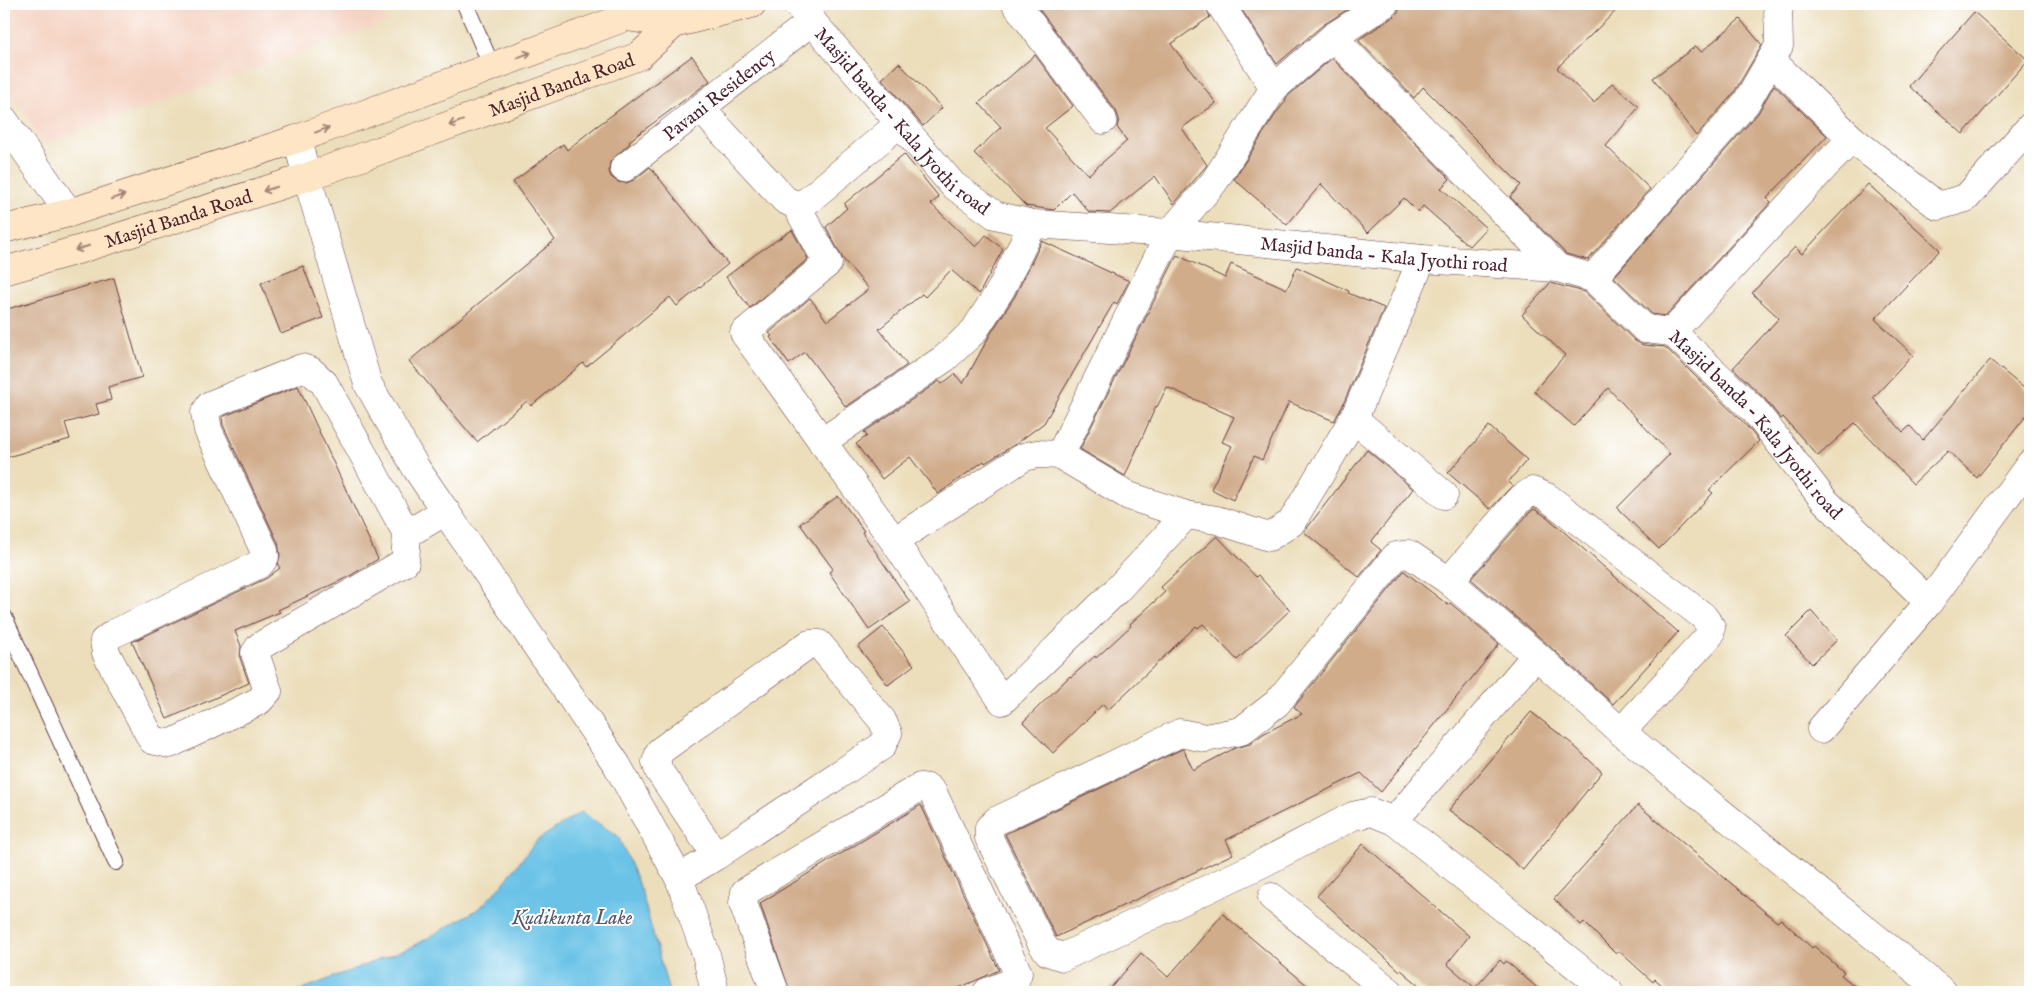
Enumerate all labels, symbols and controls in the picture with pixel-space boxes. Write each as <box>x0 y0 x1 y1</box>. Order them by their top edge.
street label: Masjid banda - Kala Jyothi road <box>809 23 995 222</box>
street label: Pavani Residency <box>659 44 781 147</box>
street label: Masjid Banda Road <box>486 48 639 124</box>
one-way arrow <box>516 50 531 59</box>
one-way arrow <box>449 119 464 128</box>
one-way arrow <box>314 125 329 134</box>
one-way arrow <box>263 184 279 194</box>
street label: Masjid Banda Road <box>102 185 256 255</box>
one-way arrow <box>110 192 125 201</box>
street label: Masjid banda - Kala Jyothi road <box>1259 232 1509 279</box>
one-way arrow <box>74 244 90 254</box>
street label: Masjid banda - Kala Jyothi road <box>1663 325 1847 526</box>
water label: Kudikunta Lake <box>511 906 632 931</box>

